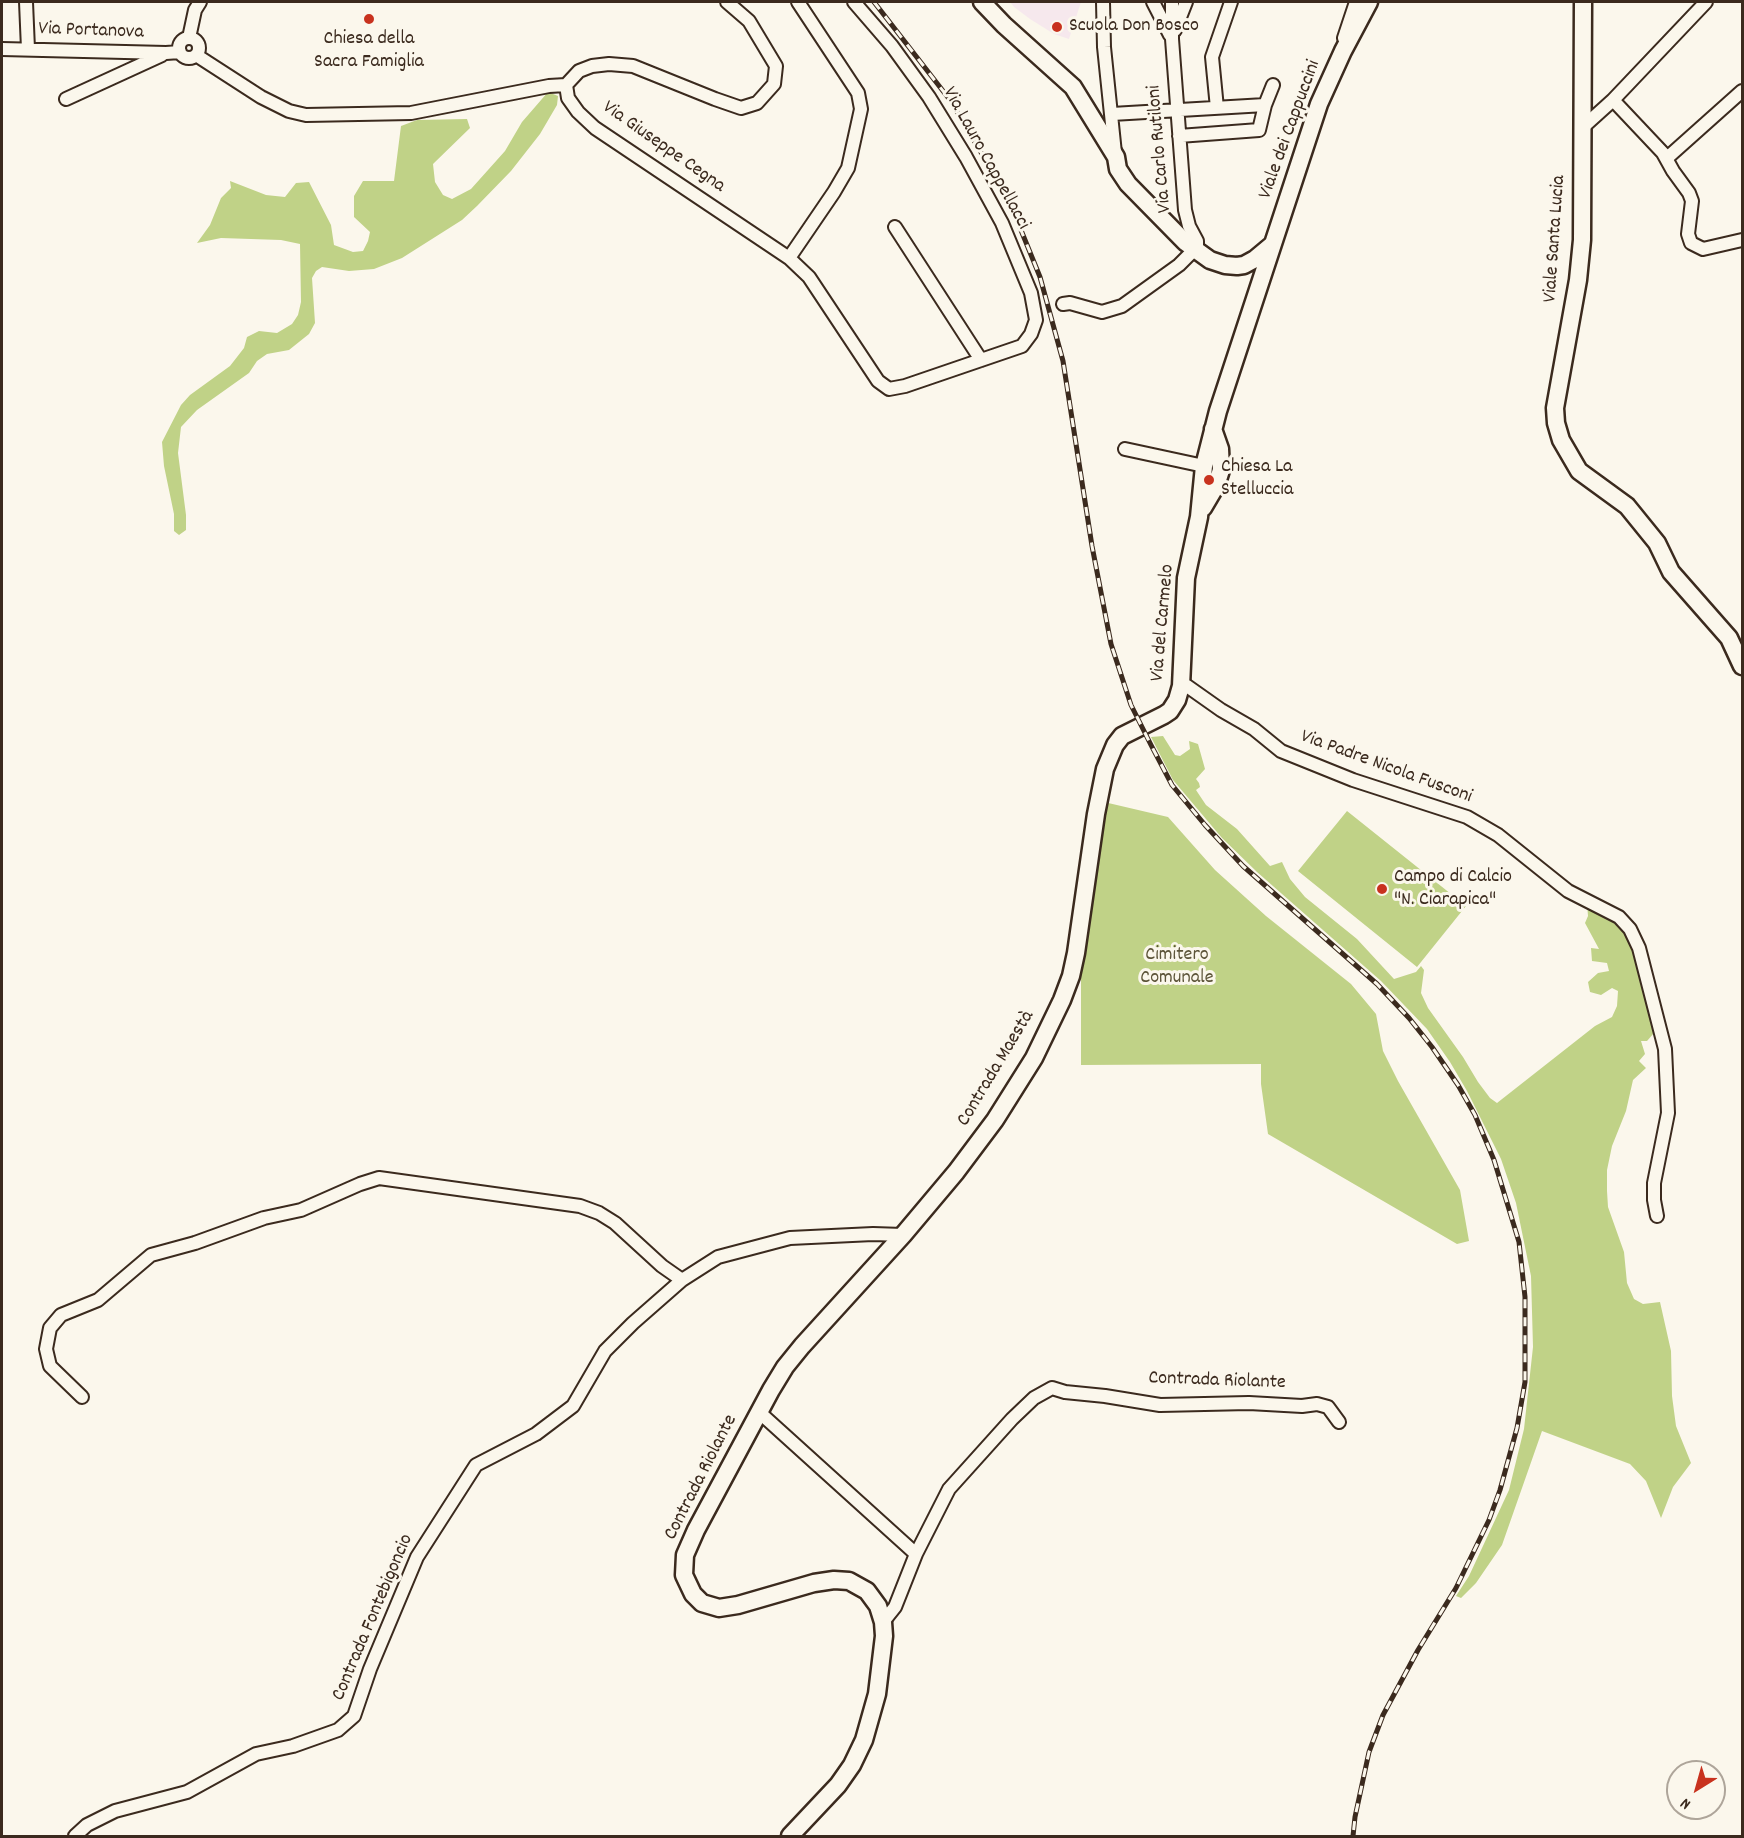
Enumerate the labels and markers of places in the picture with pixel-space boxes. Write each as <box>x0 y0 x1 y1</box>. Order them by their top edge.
marker: Chiesa della Sacra Famiglia <box>362 12 376 26</box>
place label: Scuola Don Bosco <box>1069 15 1199 39</box>
marker: Scuola Don Bosco <box>1050 20 1064 34</box>
place label: Chiesa della Sacra Famiglia <box>314 28 424 75</box>
place label: Chiesa La Stelluccia <box>1221 456 1293 503</box>
marker: Chiesa La Stelluccia <box>1202 473 1216 487</box>
place label: Campo di Calcio "N. Ciarapica" <box>1394 866 1512 913</box>
marker: Campo di Calcio "N. Ciarapica" <box>1375 882 1389 896</box>

